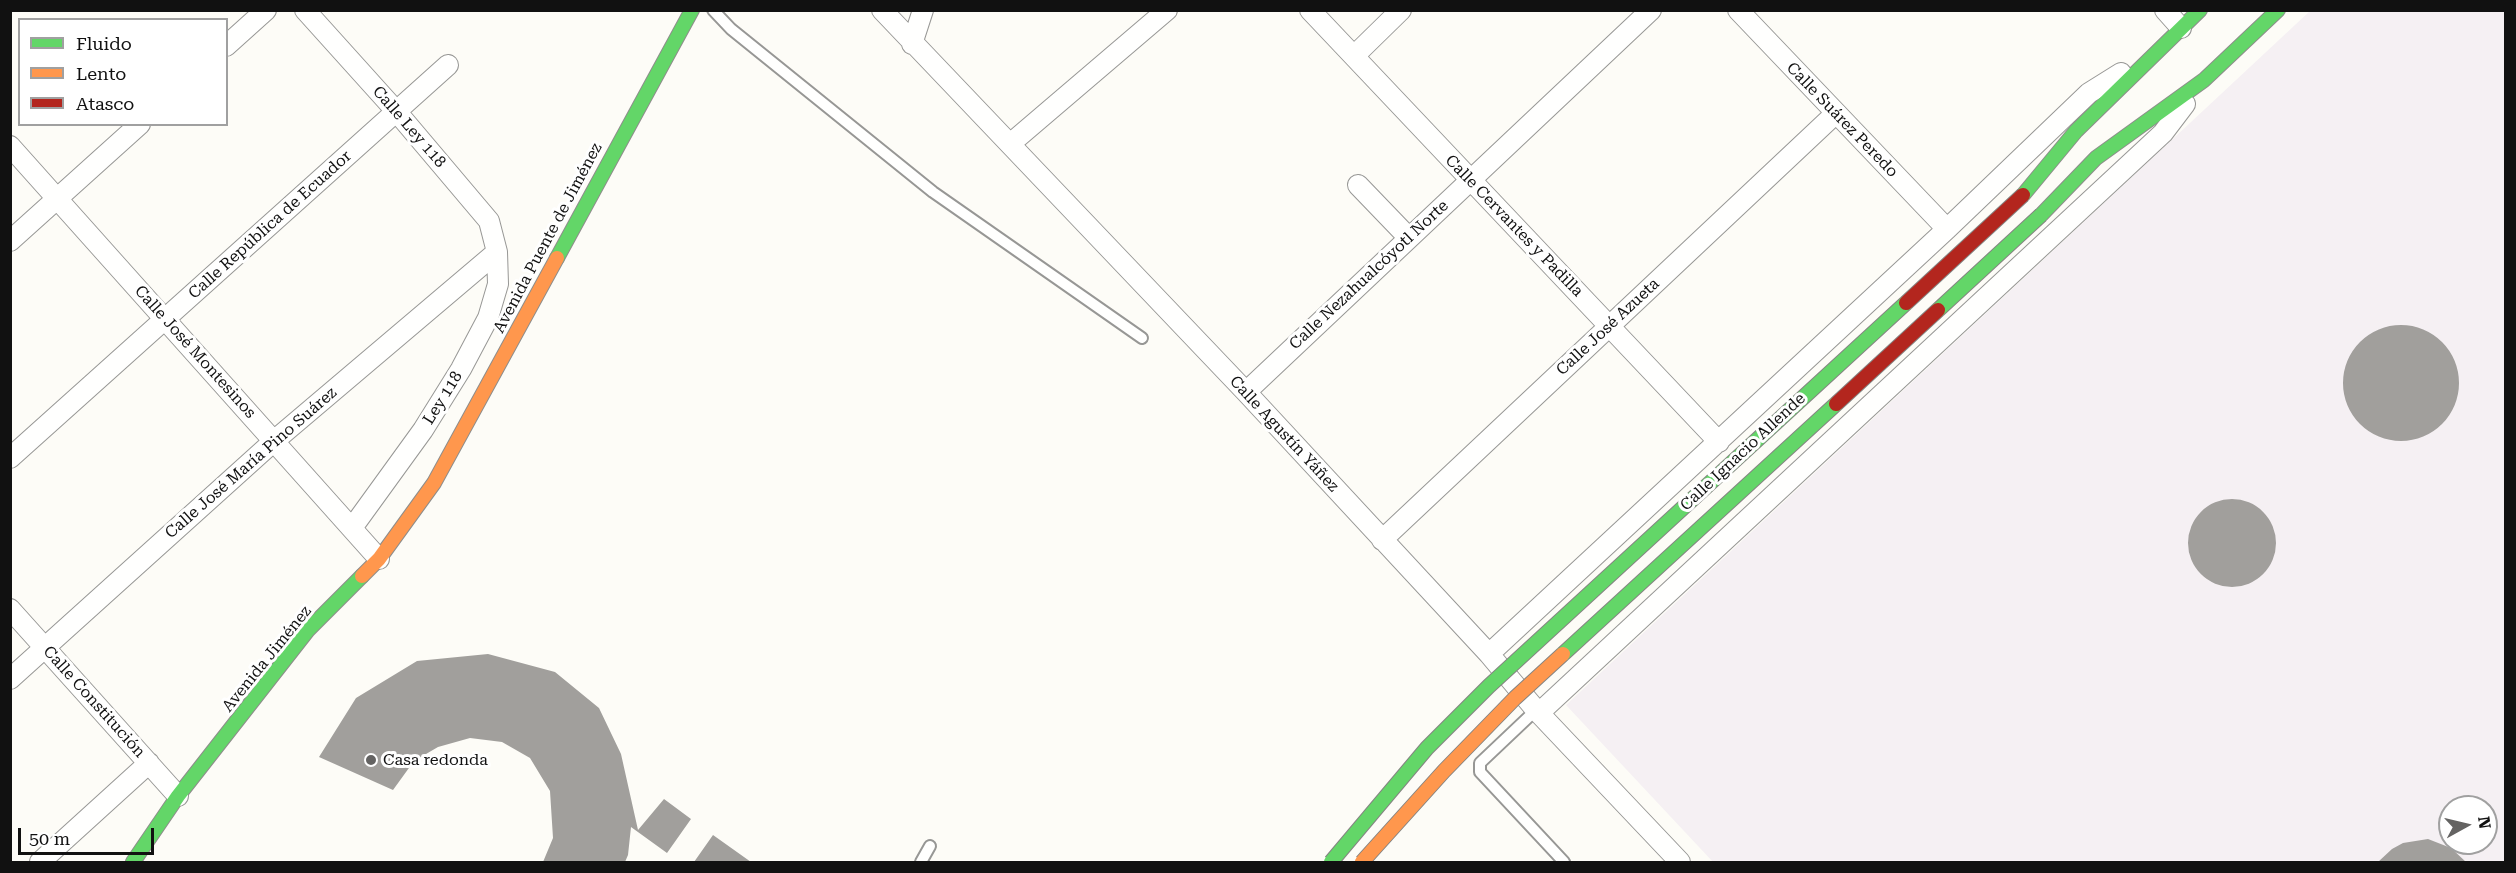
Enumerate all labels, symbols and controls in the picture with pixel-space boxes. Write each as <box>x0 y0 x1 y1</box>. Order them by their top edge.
legend <box>18 18 228 126</box>
text: Fluido <box>76 33 132 54</box>
street label: Calle Suárez Peredo <box>1782 59 1902 181</box>
text: Lento <box>76 63 126 84</box>
street label: Calle Ley 118 <box>368 82 450 172</box>
text: Atasco <box>76 93 134 114</box>
street label: Avenida Puente de Jiménez <box>490 140 606 336</box>
street label: Calle República de Ecuador <box>185 147 355 303</box>
street label: Calle Cervantes y Padilla <box>1441 151 1587 301</box>
street label: Calle Nezahualcóyotl Norte <box>1286 196 1452 354</box>
street label: Calle José Azueta <box>1552 274 1664 380</box>
street label: Calle José Montesinos <box>130 282 260 422</box>
street label: Ley 118 <box>419 368 467 428</box>
street label: Calle Agustín Yáñez <box>1225 372 1343 496</box>
street label: Calle José María Pino Suárez <box>161 383 341 543</box>
street label: Calle Ignacio Allende <box>1676 389 1810 515</box>
street label: Avenida Jiménez <box>218 602 316 716</box>
street label: Calle Constitución <box>39 642 149 762</box>
place label: Casa redonda <box>383 750 488 770</box>
marker: Casa redonda <box>364 753 378 767</box>
north arrow <box>2438 795 2498 855</box>
text: N <box>2474 815 2495 830</box>
scale bar <box>21 816 158 854</box>
text: 50 m <box>29 828 70 849</box>

